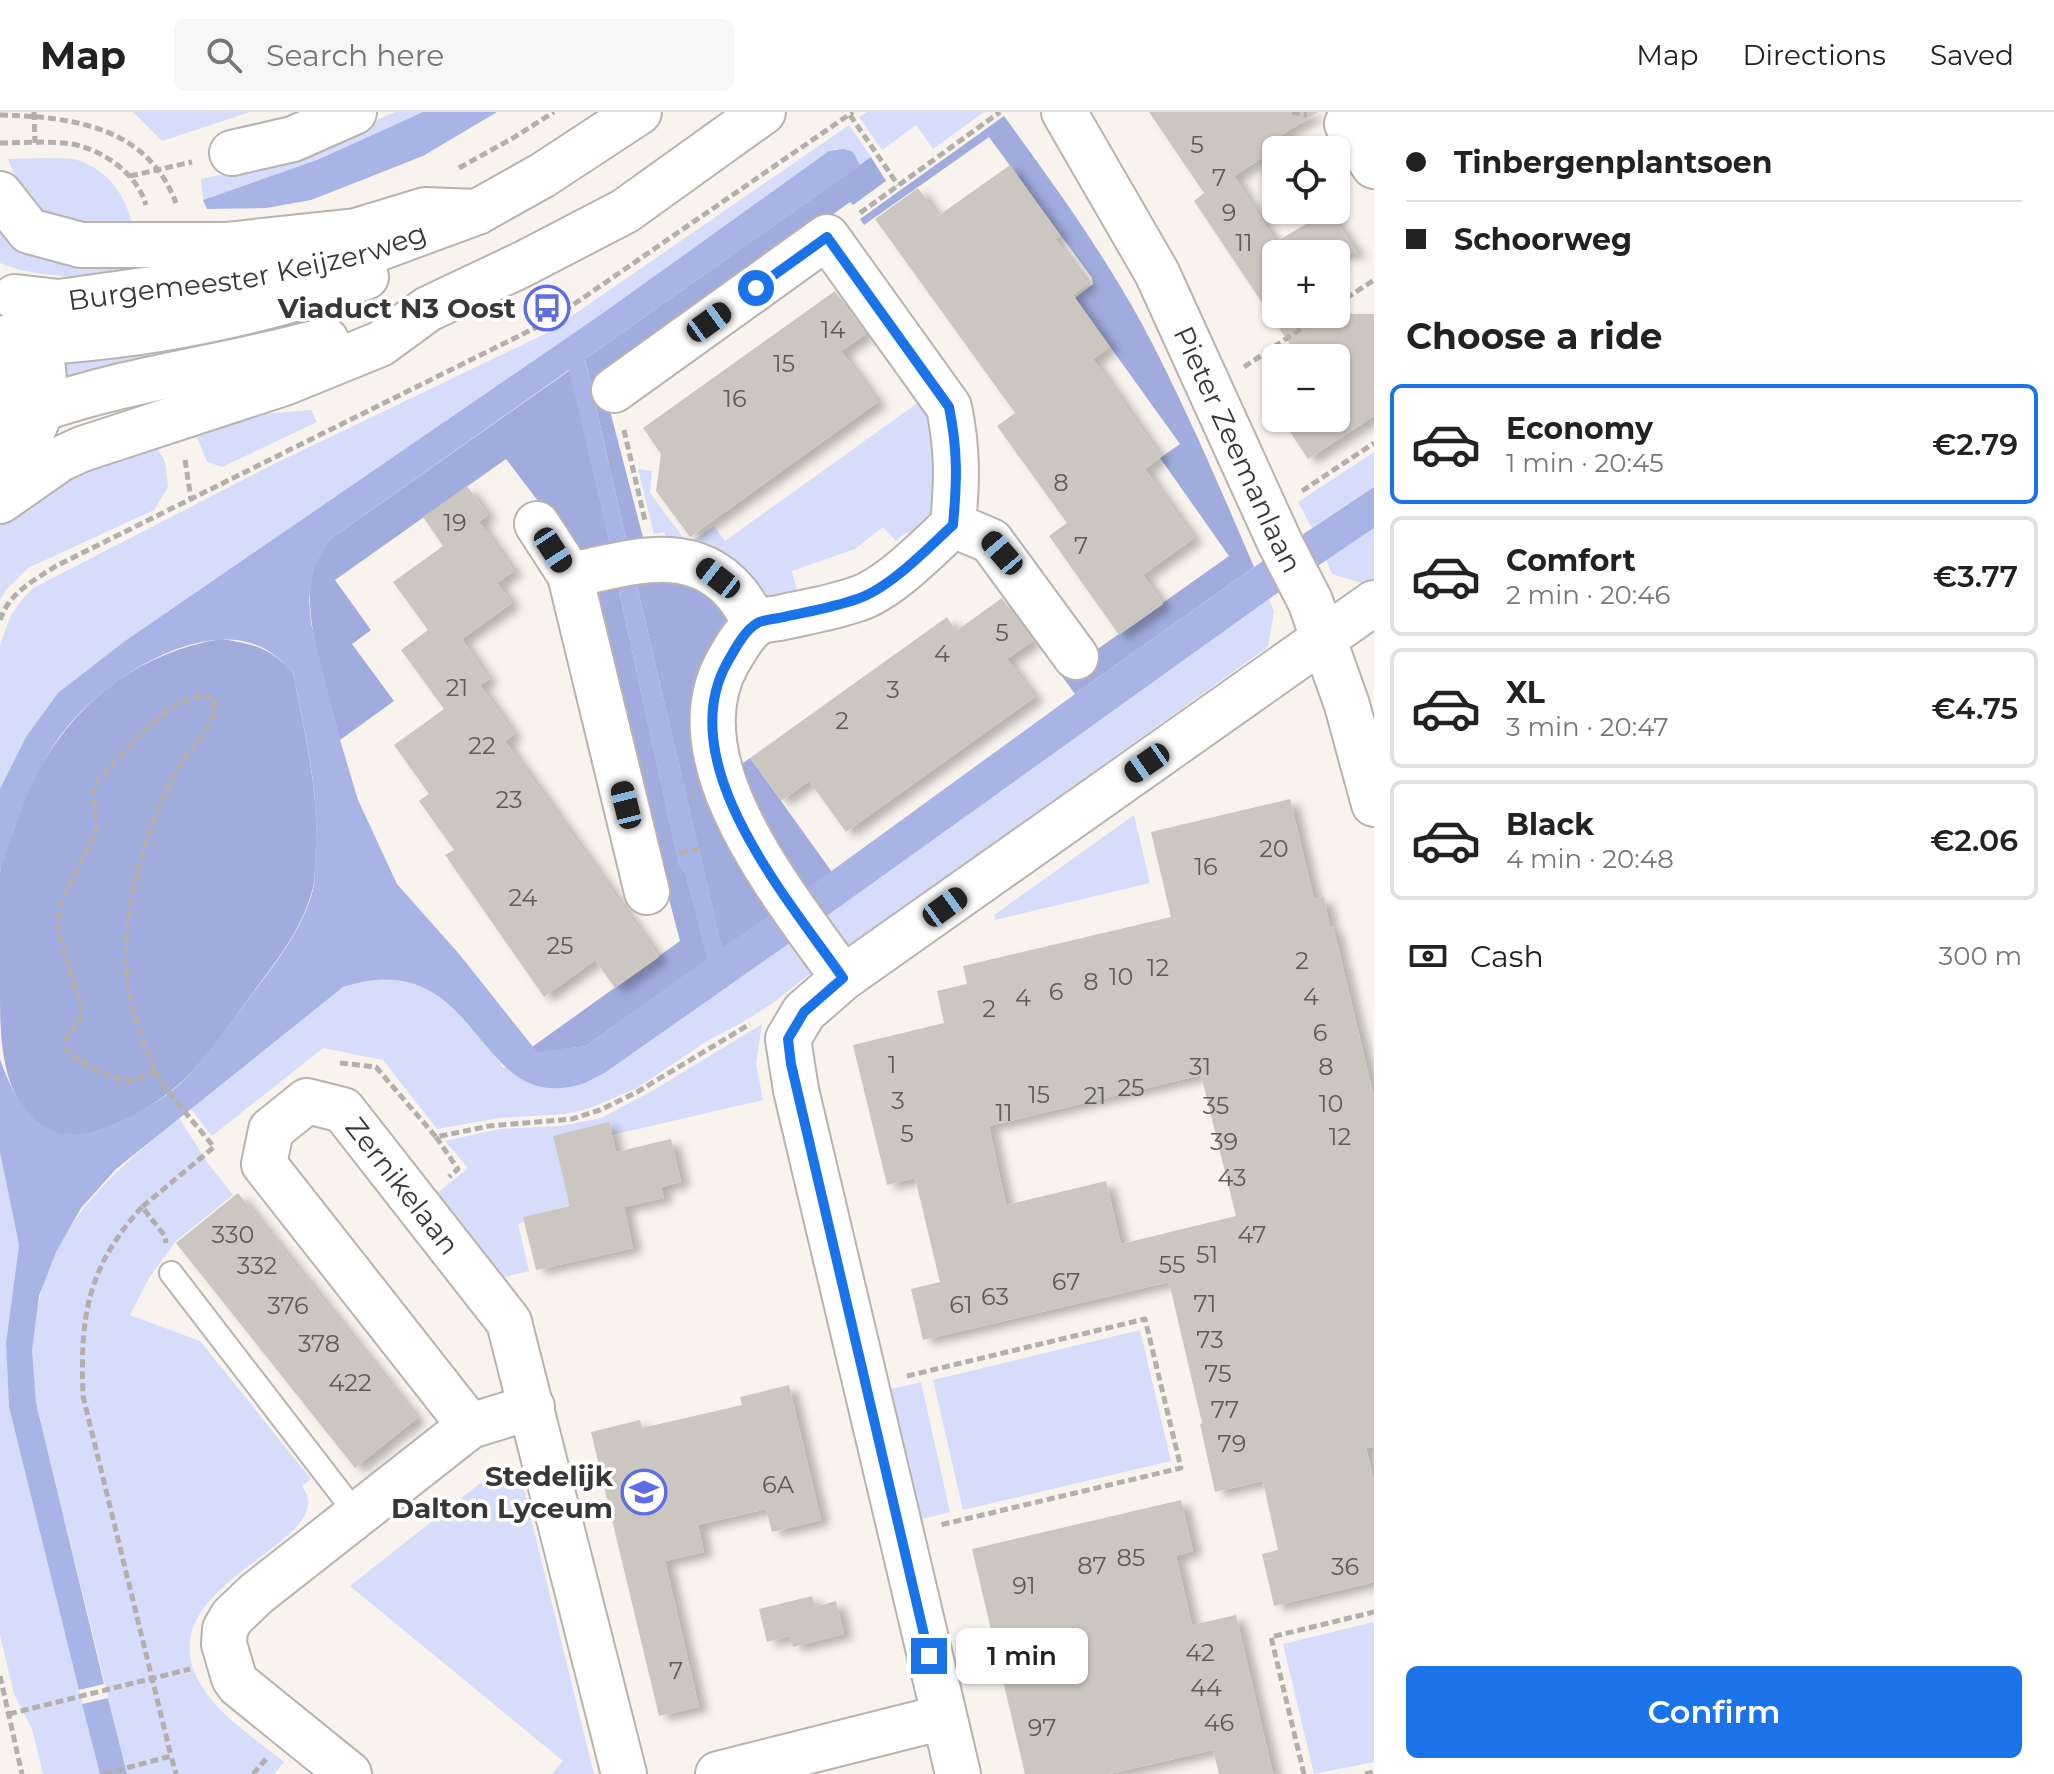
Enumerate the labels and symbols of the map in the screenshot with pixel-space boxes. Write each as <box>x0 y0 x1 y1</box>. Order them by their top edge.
house number: 5 <box>1190 130 1204 159</box>
house number: 7 <box>1212 163 1226 192</box>
house number: 9 <box>1222 198 1236 227</box>
street label: Burgemeester Keijzerweg <box>66 215 431 318</box>
house number: 11 <box>1235 228 1253 257</box>
route start <box>738 270 774 306</box>
bus stop icon: Viaduct N3 Oost <box>523 284 571 332</box>
place label: Viaduct N3 Oost <box>277 291 516 325</box>
car <box>683 298 735 346</box>
house number: 14 <box>821 315 845 344</box>
street label: Pieter Zeemanlaan <box>1167 321 1309 578</box>
house number: 15 <box>773 349 795 378</box>
house number: 16 <box>723 384 747 413</box>
house number: 8 <box>1053 468 1069 497</box>
house number: 19 <box>443 508 467 537</box>
car <box>530 523 576 577</box>
car <box>977 527 1027 579</box>
house number: 7 <box>1074 531 1088 560</box>
car <box>692 554 744 602</box>
house number: 5 <box>995 618 1009 647</box>
house number: 4 <box>934 639 950 668</box>
house number: 21 <box>446 673 468 702</box>
house number: 3 <box>886 675 900 704</box>
house number: 2 <box>835 706 849 735</box>
house number: 22 <box>468 731 496 760</box>
car <box>1120 739 1174 787</box>
car <box>609 779 643 831</box>
house number: 23 <box>495 785 523 814</box>
house number: 20 <box>1259 834 1289 863</box>
house number: 16 <box>1194 852 1218 881</box>
house number: 24 <box>509 883 538 912</box>
car <box>919 883 971 931</box>
house number: 25 <box>546 931 574 960</box>
house number: 2 <box>1295 946 1309 975</box>
house number: 12 <box>1147 953 1169 982</box>
house number: 10 <box>1109 962 1133 991</box>
house number: 8 <box>1083 967 1099 996</box>
house number: 6 <box>1049 977 1063 1006</box>
house number: 4 <box>1303 982 1319 1011</box>
house number: 4 <box>1015 983 1031 1012</box>
house number: 2 <box>982 994 996 1023</box>
house number: 6 <box>1313 1018 1327 1047</box>
house number: 1 <box>888 1050 896 1079</box>
house number: 31 <box>1189 1052 1211 1081</box>
house number: 8 <box>1318 1052 1334 1081</box>
house number: 25 <box>1117 1073 1145 1102</box>
house number: 15 <box>1028 1080 1050 1109</box>
house number: 21 <box>1084 1081 1106 1110</box>
house number: 3 <box>891 1086 905 1115</box>
house number: 10 <box>1319 1089 1343 1118</box>
house number: 35 <box>1203 1091 1229 1120</box>
house number: 11 <box>995 1098 1013 1127</box>
street label: Zernikelaan <box>338 1111 467 1261</box>
house number: 5 <box>900 1119 914 1148</box>
house number: 12 <box>1329 1122 1351 1151</box>
house number: 39 <box>1210 1127 1238 1156</box>
house number: 43 <box>1217 1163 1247 1192</box>
house number: 330 <box>212 1220 254 1249</box>
house number: 47 <box>1238 1220 1266 1249</box>
house number: 51 <box>1196 1240 1218 1269</box>
house number: 55 <box>1158 1250 1186 1279</box>
house number: 332 <box>237 1251 277 1280</box>
house number: 67 <box>1052 1267 1080 1296</box>
house number: 63 <box>981 1282 1009 1311</box>
house number: 71 <box>1193 1289 1217 1318</box>
house number: 61 <box>949 1290 973 1319</box>
house number: 376 <box>267 1291 309 1320</box>
house number: 73 <box>1196 1325 1224 1354</box>
house number: 378 <box>298 1329 340 1358</box>
house number: 75 <box>1204 1359 1232 1388</box>
house number: 422 <box>328 1368 372 1397</box>
house number: 77 <box>1211 1395 1239 1424</box>
house number: 79 <box>1218 1429 1246 1458</box>
place label: Stedelijk Dalton Lyceum <box>391 1459 614 1525</box>
school or university icon: Stedelijk Dalton Lyceum <box>620 1468 668 1516</box>
house number: 6A <box>762 1470 795 1499</box>
house number: 85 <box>1117 1543 1145 1572</box>
house number: 87 <box>1077 1551 1107 1580</box>
house number: 36 <box>1331 1552 1359 1581</box>
house number: 91 <box>1012 1571 1036 1600</box>
callout: 1 min <box>957 1628 1089 1684</box>
route end <box>911 1638 947 1674</box>
house number: 42 <box>1185 1638 1215 1667</box>
house number: 7 <box>669 1656 683 1685</box>
house number: 44 <box>1190 1673 1222 1702</box>
house number: 46 <box>1204 1708 1234 1737</box>
house number: 97 <box>1028 1713 1056 1742</box>

